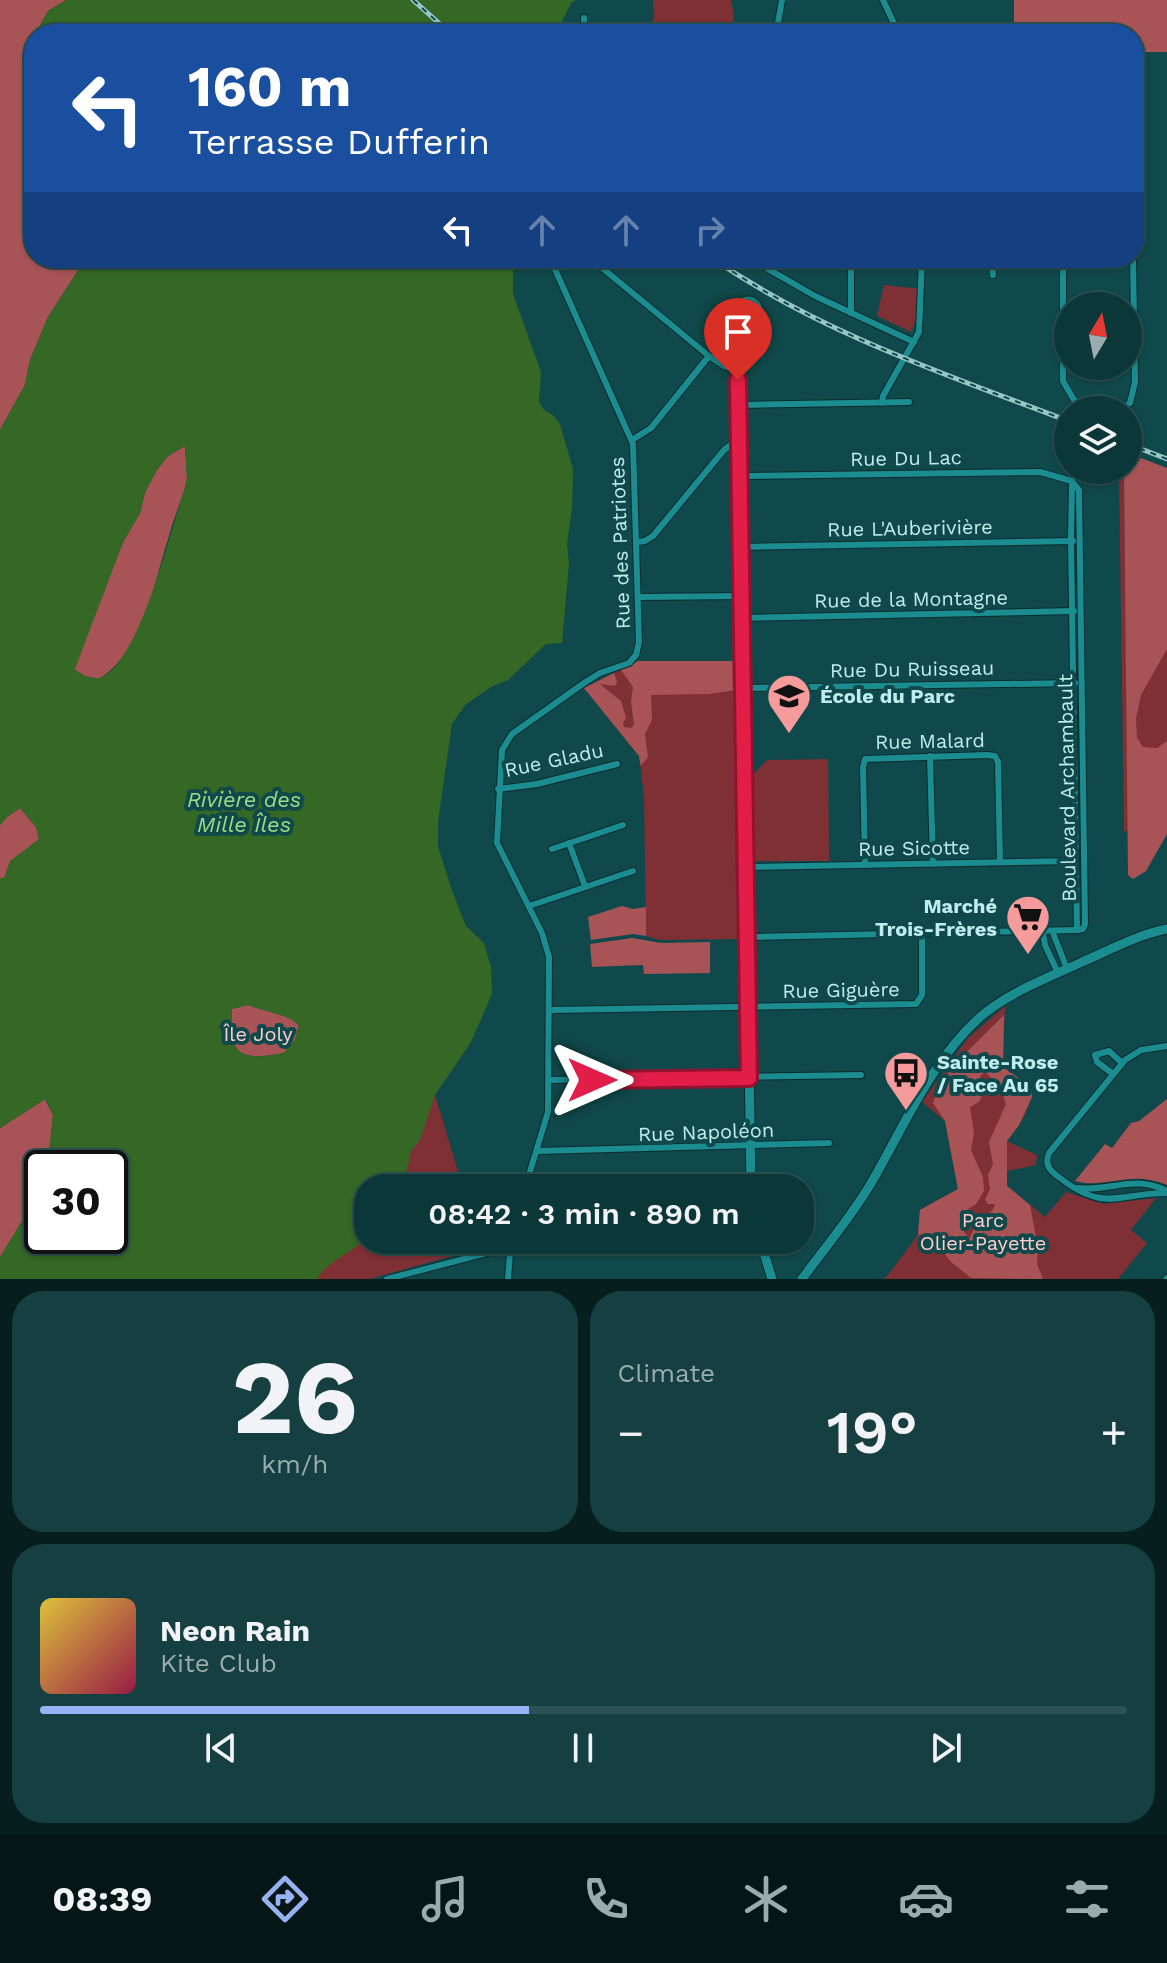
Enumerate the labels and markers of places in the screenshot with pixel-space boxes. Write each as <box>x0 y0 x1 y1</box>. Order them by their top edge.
pin <box>704 298 772 380</box>
school or university icon: École du Parc <box>765 672 813 735</box>
place label: École du Parc <box>820 684 955 708</box>
supermarket icon: Marché Trois-Frères <box>1004 893 1052 956</box>
place label: Marché Trois-Frères <box>875 894 997 941</box>
bus stop icon: Sainte-Rose / Face Au 65 <box>882 1049 930 1112</box>
place label: Sainte-Rose / Face Au 65 <box>937 1050 1059 1097</box>

